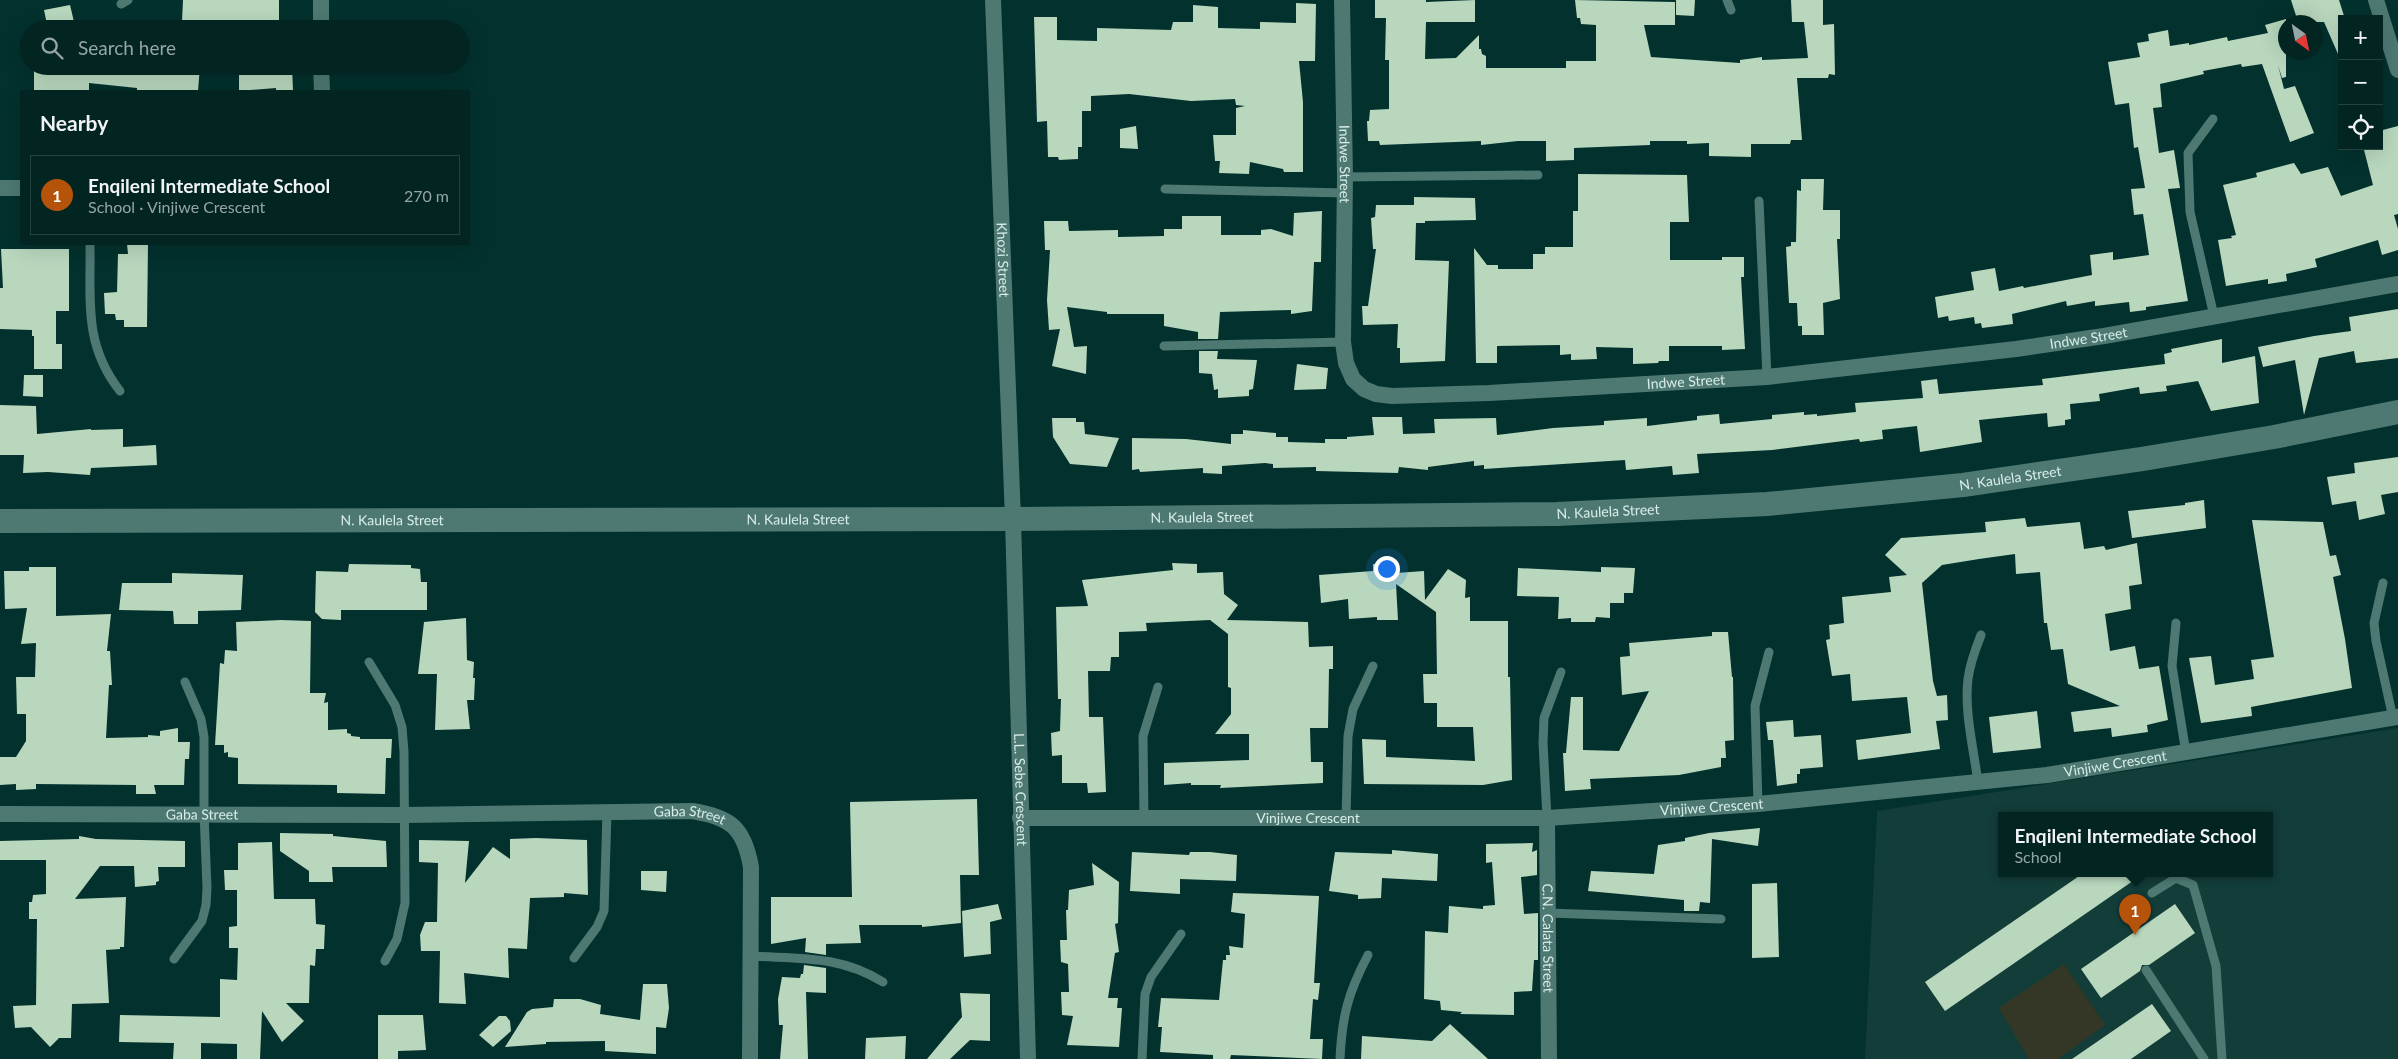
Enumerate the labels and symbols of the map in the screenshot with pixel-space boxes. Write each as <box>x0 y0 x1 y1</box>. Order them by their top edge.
north arrow <box>2278 15 2323 60</box>
street label: Indwe Street <box>1336 125 1354 203</box>
street label: Khozi Street <box>994 222 1013 298</box>
street label: Indwe Street <box>2048 323 2128 352</box>
street label: Indwe Street <box>1646 370 1725 392</box>
street label: N. Kaulela Street <box>1958 462 2062 493</box>
street label: N. Kaulela Street <box>1556 500 1660 522</box>
street label: N. Kaulela Street <box>1150 508 1254 526</box>
street label: N. Kaulela Street <box>746 510 850 528</box>
street label: N. Kaulela Street <box>340 511 444 528</box>
your location <box>1374 556 1400 582</box>
street label: L.L. Sebe Crescent <box>1011 733 1031 846</box>
street label: Vinjiwe Crescent <box>2063 746 2168 780</box>
street label: Vinjiwe Crescent <box>1659 795 1764 818</box>
street label: Gaba Street <box>654 802 729 828</box>
street label: Gaba Street <box>166 805 238 823</box>
street label: Vinjiwe Crescent <box>1256 809 1360 826</box>
street label: C.N. Calata Street <box>1540 883 1557 993</box>
pin: 1 <box>2119 894 2151 935</box>

